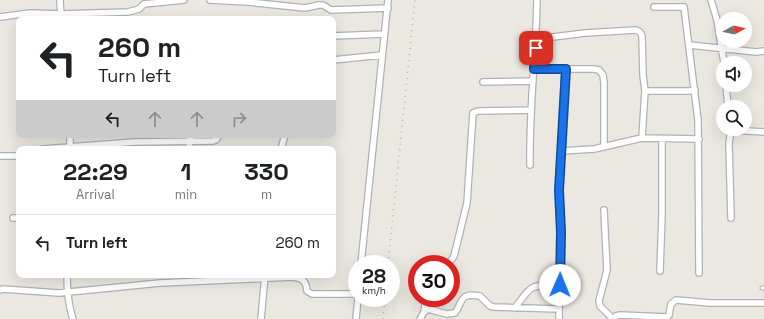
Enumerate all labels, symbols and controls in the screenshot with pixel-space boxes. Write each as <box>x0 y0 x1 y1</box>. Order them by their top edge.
north arrow <box>716 12 752 48</box>
map controls <box>716 12 752 136</box>
text: 260 m <box>98 29 181 65</box>
pin <box>519 31 553 65</box>
icon: left <box>32 32 84 84</box>
icon: arrive <box>525 37 547 59</box>
button: sound <box>716 56 752 92</box>
text: Turn left <box>98 64 171 87</box>
button: search <box>716 100 752 136</box>
icon: left <box>102 108 124 130</box>
icon: ahead <box>144 108 166 130</box>
icon: ahead <box>186 108 208 130</box>
icon: right <box>228 108 250 130</box>
text: 22:29 <box>63 156 128 187</box>
text: 1 <box>181 156 191 187</box>
text: 330 <box>244 156 289 187</box>
text: Arrival <box>76 186 115 203</box>
text: min <box>175 186 197 203</box>
text: m <box>261 186 272 203</box>
icon: left <box>32 232 54 254</box>
text: Turn left <box>66 233 128 252</box>
text: 260 m <box>275 233 320 252</box>
speed limit sign: 30 <box>408 255 460 307</box>
text: 28 <box>362 263 386 289</box>
position arrow <box>539 264 581 306</box>
text: km/h <box>362 284 386 297</box>

